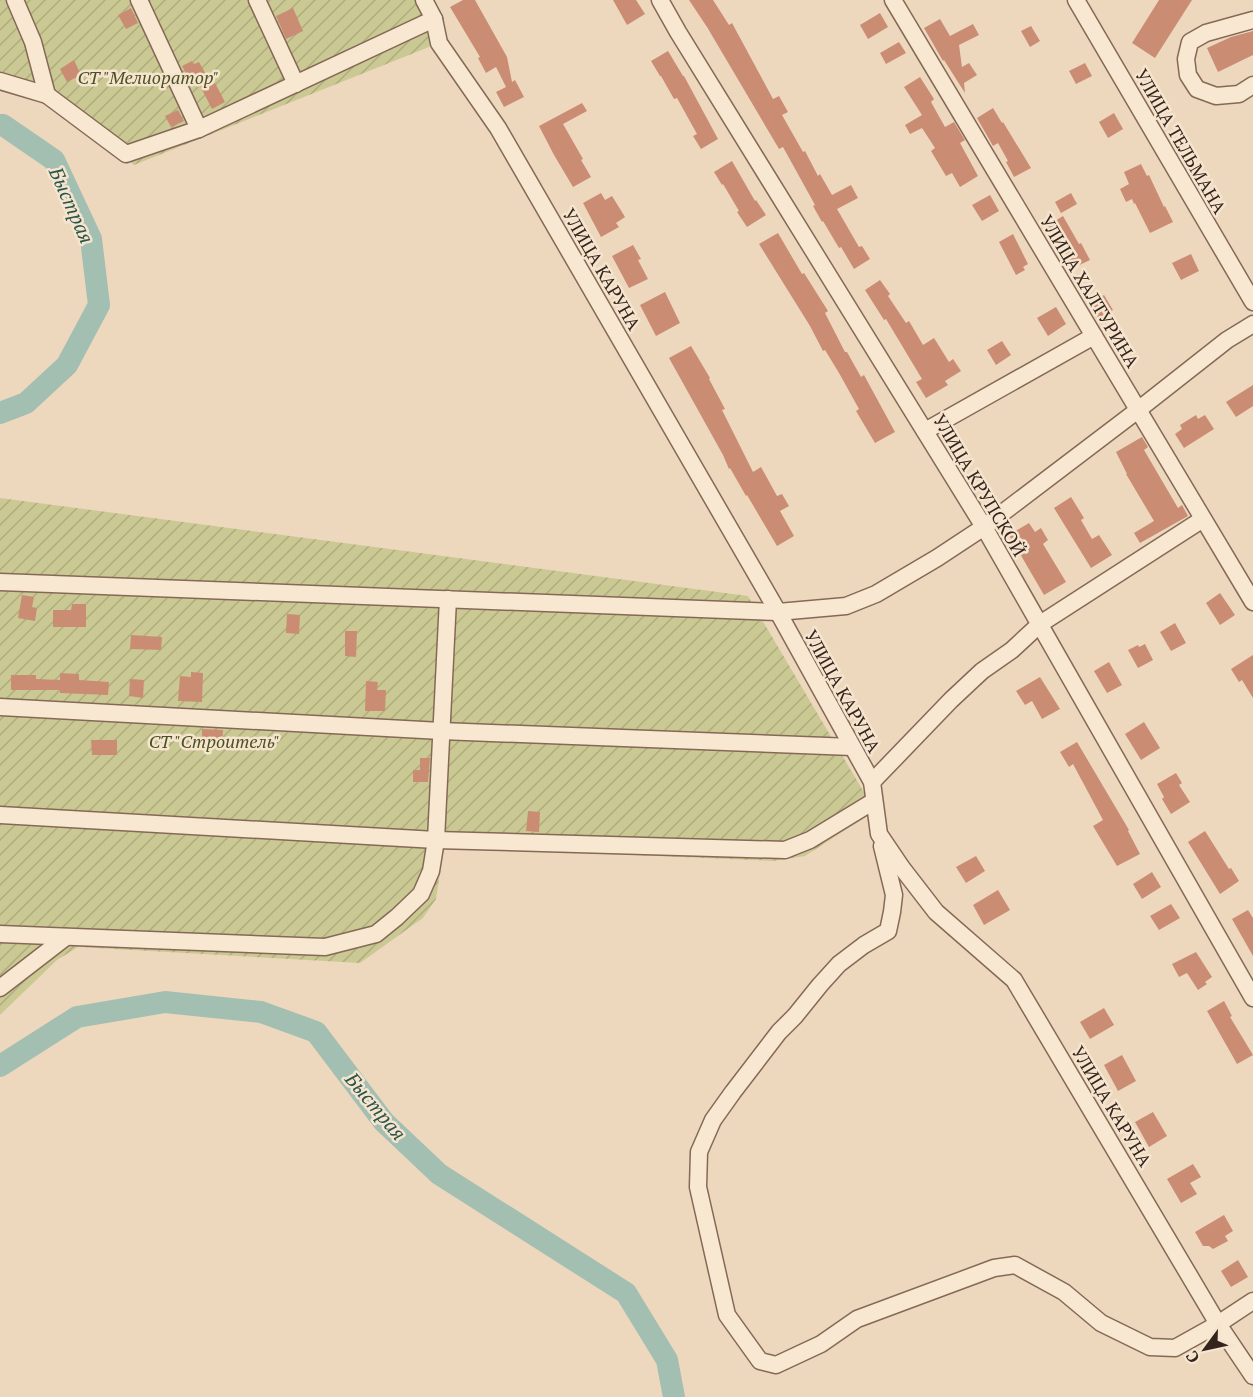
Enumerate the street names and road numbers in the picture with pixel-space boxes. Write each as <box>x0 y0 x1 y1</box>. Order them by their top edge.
street label: УЛИЦА ТЕЛЬМАНА <box>1130 64 1233 218</box>
street label: УЛИЦА КАРУНА <box>557 204 647 335</box>
street label: УЛИЦА ХАЛТУРИНА <box>1035 210 1145 372</box>
street label: УЛИЦА КРУПСКОЙ <box>928 410 1032 560</box>
street label: УЛИЦА КАРУНА <box>799 625 887 757</box>
street label: УЛИЦА КАРУНА <box>1066 1041 1158 1171</box>

